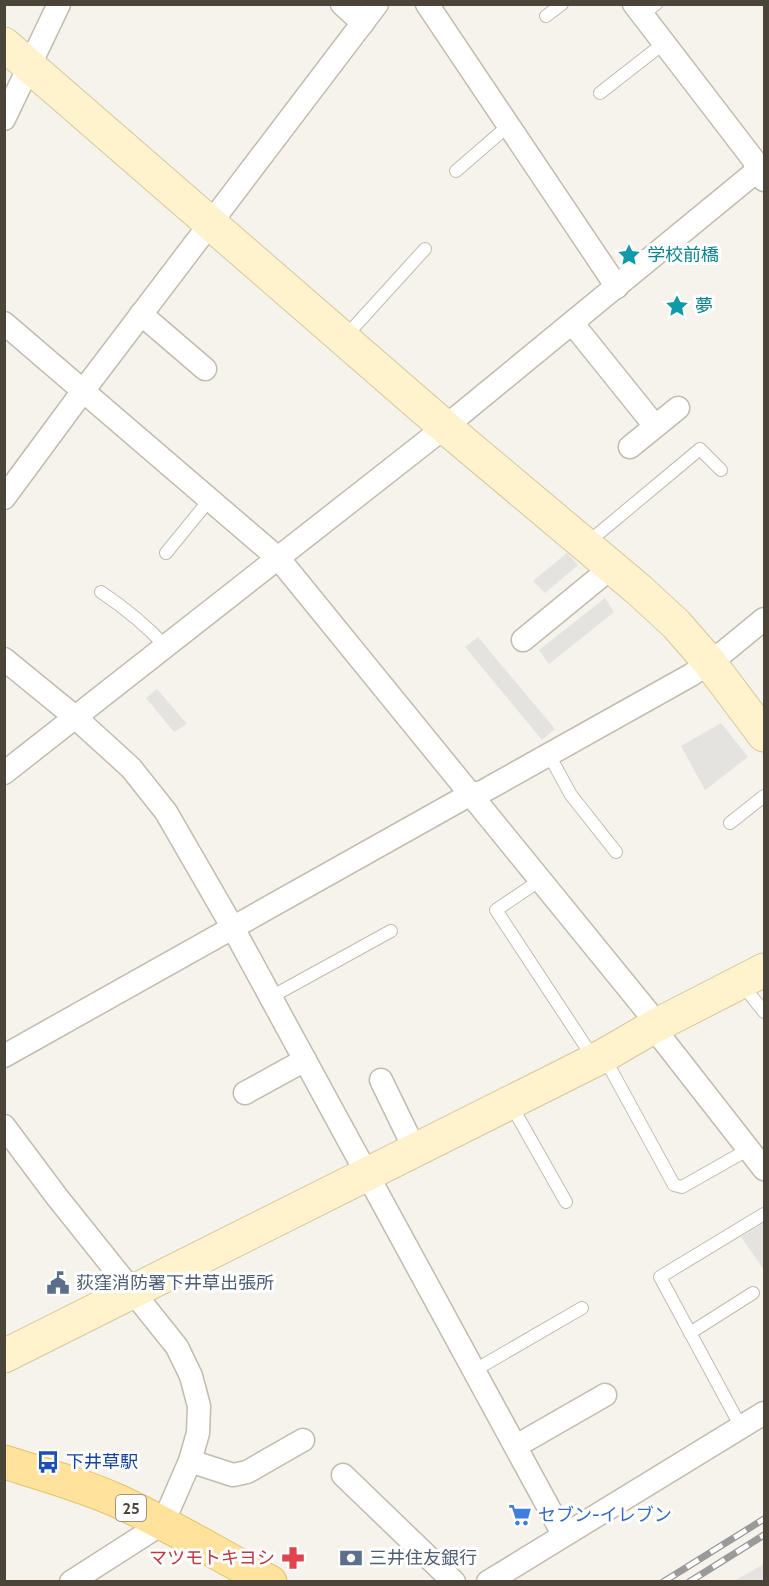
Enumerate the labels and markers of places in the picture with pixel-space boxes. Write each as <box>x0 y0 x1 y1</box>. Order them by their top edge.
place icon: 学校前橋 <box>616 242 642 268</box>
place label: 学校前橋 <box>647 244 719 266</box>
place icon: 夢 <box>664 293 690 319</box>
place label: 夢 <box>695 295 713 317</box>
public building icon: 荻窪消防署下井草出張所 <box>45 1270 71 1296</box>
place label: 荻窪消防署下井草出張所 <box>76 1272 274 1294</box>
bus stop icon: 下井草駅 <box>35 1449 61 1475</box>
place label: 下井草駅 <box>66 1451 138 1473</box>
supermarket icon: セブン-イレブン <box>507 1502 533 1528</box>
place label: セブン-イレブン <box>538 1504 672 1526</box>
pharmacy icon: マツモトキヨシ <box>280 1545 306 1571</box>
bank icon: 三井住友銀行 <box>338 1545 364 1571</box>
place label: マツモトキヨシ <box>149 1547 275 1569</box>
place label: 三井住友銀行 <box>369 1547 477 1569</box>

